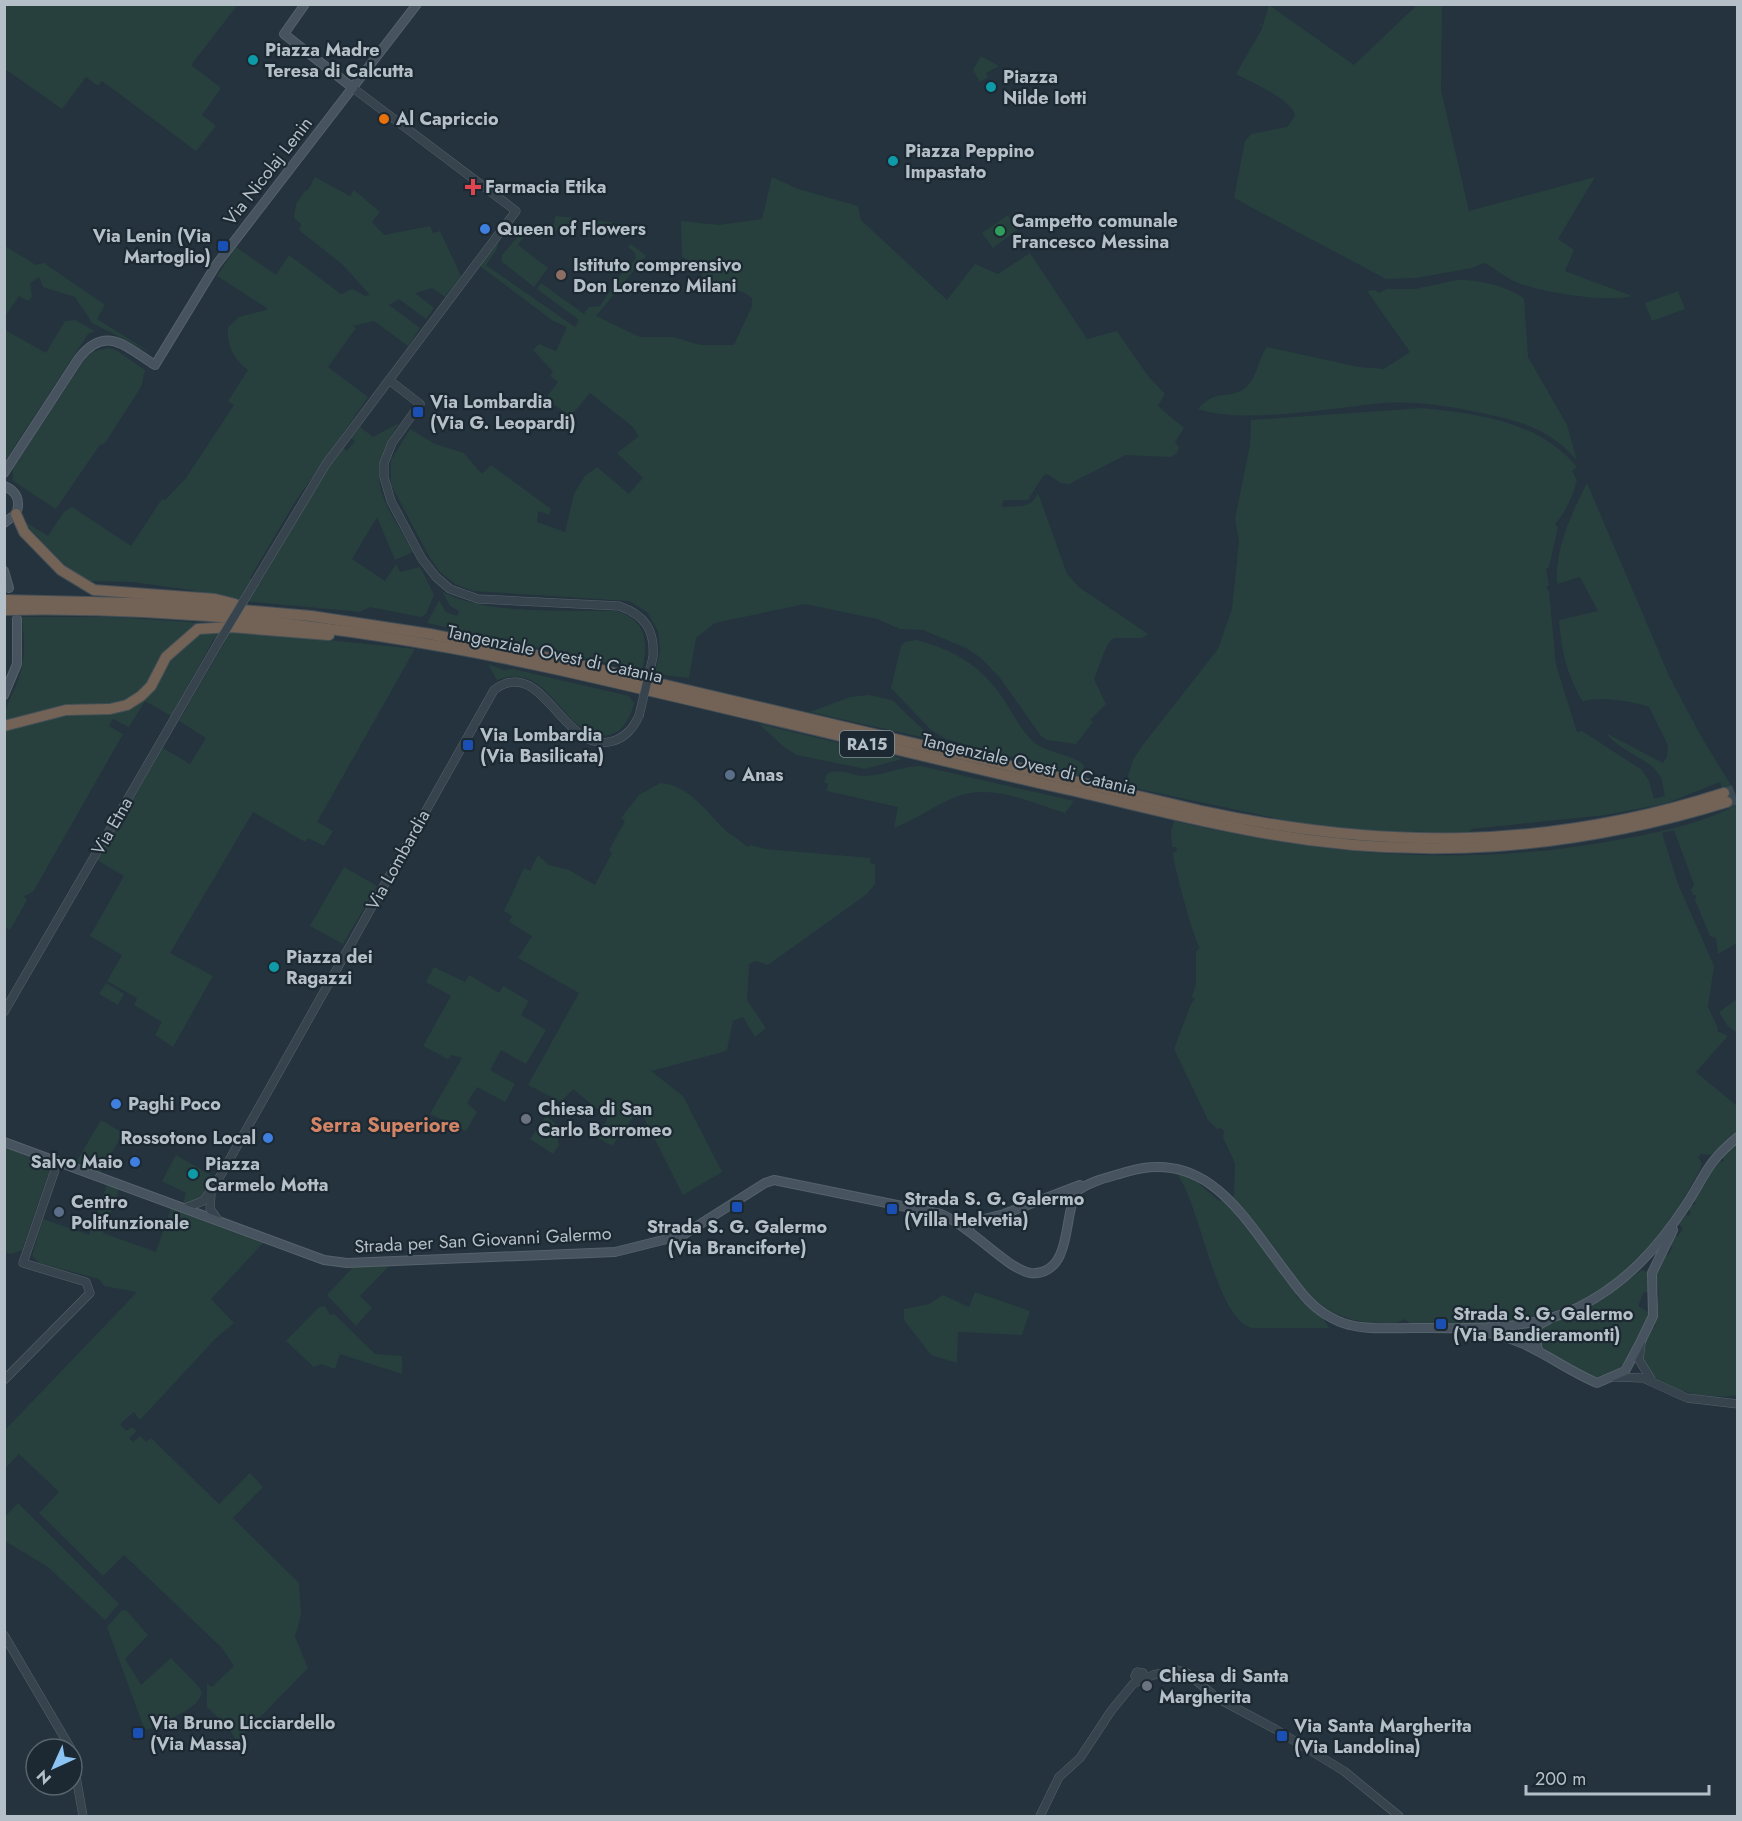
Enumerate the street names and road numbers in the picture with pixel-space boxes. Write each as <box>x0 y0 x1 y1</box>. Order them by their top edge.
street label: Via Nicolaj Lenin <box>217 111 319 231</box>
street label: Tangenziale Ovest di Catania <box>445 618 665 690</box>
street label: Tangenziale Ovest di Catania <box>919 727 1139 801</box>
road number: RA15 <box>840 731 894 757</box>
street label: Via Etna <box>85 792 139 860</box>
street label: Via Lombardia <box>360 805 436 915</box>
street label: Strada per San Giovanni Galermo <box>354 1220 612 1260</box>

